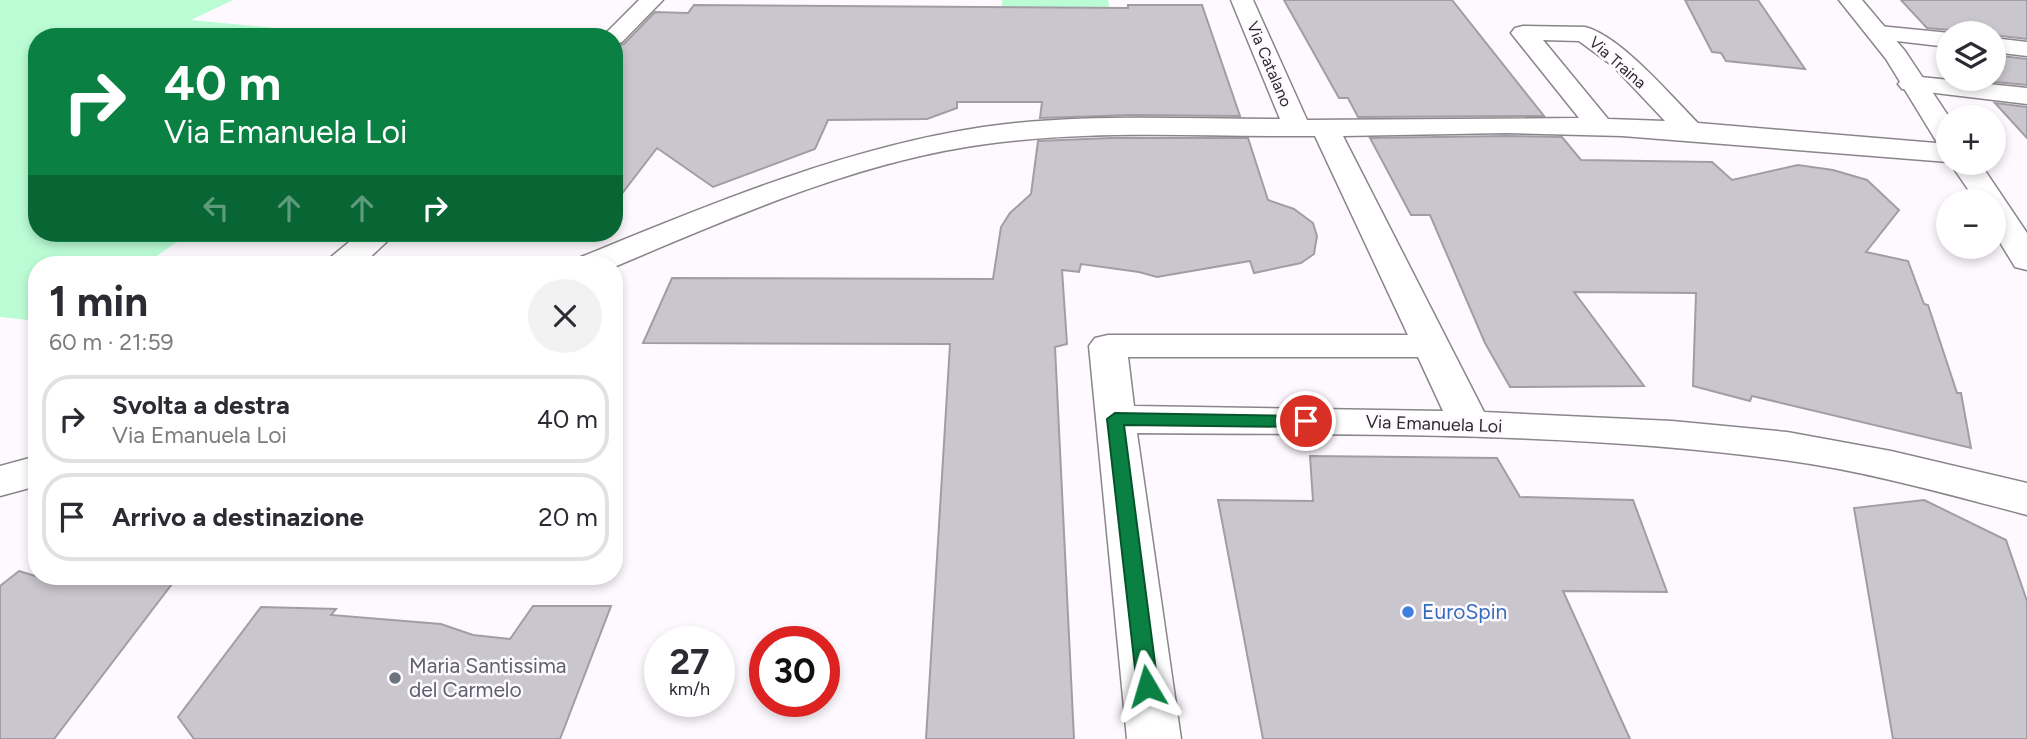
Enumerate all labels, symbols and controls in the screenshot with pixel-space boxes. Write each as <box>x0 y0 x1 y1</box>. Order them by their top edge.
street label: Via Catalano <box>1243 19 1296 110</box>
map controls <box>1936 21 2006 259</box>
button: layers <box>1936 21 2006 91</box>
street label: Via Traina <box>1585 32 1650 92</box>
text: 40 m <box>164 53 281 112</box>
icon: right <box>49 56 140 147</box>
button: + <box>1936 105 2006 175</box>
text: Via Emanuela Loi <box>164 113 407 151</box>
icon: left <box>197 189 235 227</box>
icon: ahead <box>270 189 308 227</box>
icon: ahead <box>343 189 381 227</box>
icon: right <box>416 189 454 227</box>
button: − <box>1936 189 2006 259</box>
text: 1 min <box>49 276 148 327</box>
button: close <box>528 279 602 353</box>
text: 60 m · 21:59 <box>49 328 174 356</box>
text: Svolta a destra <box>112 389 290 421</box>
pin <box>1276 391 1336 451</box>
icon: right <box>53 400 91 438</box>
icon: arrive <box>1287 402 1325 440</box>
text: 40 m <box>537 403 598 435</box>
street label: Via Emanuela Loi <box>1365 411 1503 437</box>
text: Via Emanuela Loi <box>112 421 287 449</box>
icon: arrive <box>53 498 91 536</box>
text: Arrivo a destinazione <box>112 501 364 533</box>
text: 20 m <box>538 501 598 533</box>
place label: EuroSpin <box>1422 599 1507 624</box>
marker: EuroSpin <box>1400 604 1416 620</box>
speed limit sign: 30 <box>749 626 840 717</box>
text: 27 <box>670 641 709 683</box>
position arrow <box>1110 649 1184 723</box>
place label: Maria Santissima del Carmelo <box>409 653 567 702</box>
marker: Maria Santissima del Carmelo <box>387 670 403 686</box>
text: km/h <box>669 678 710 700</box>

